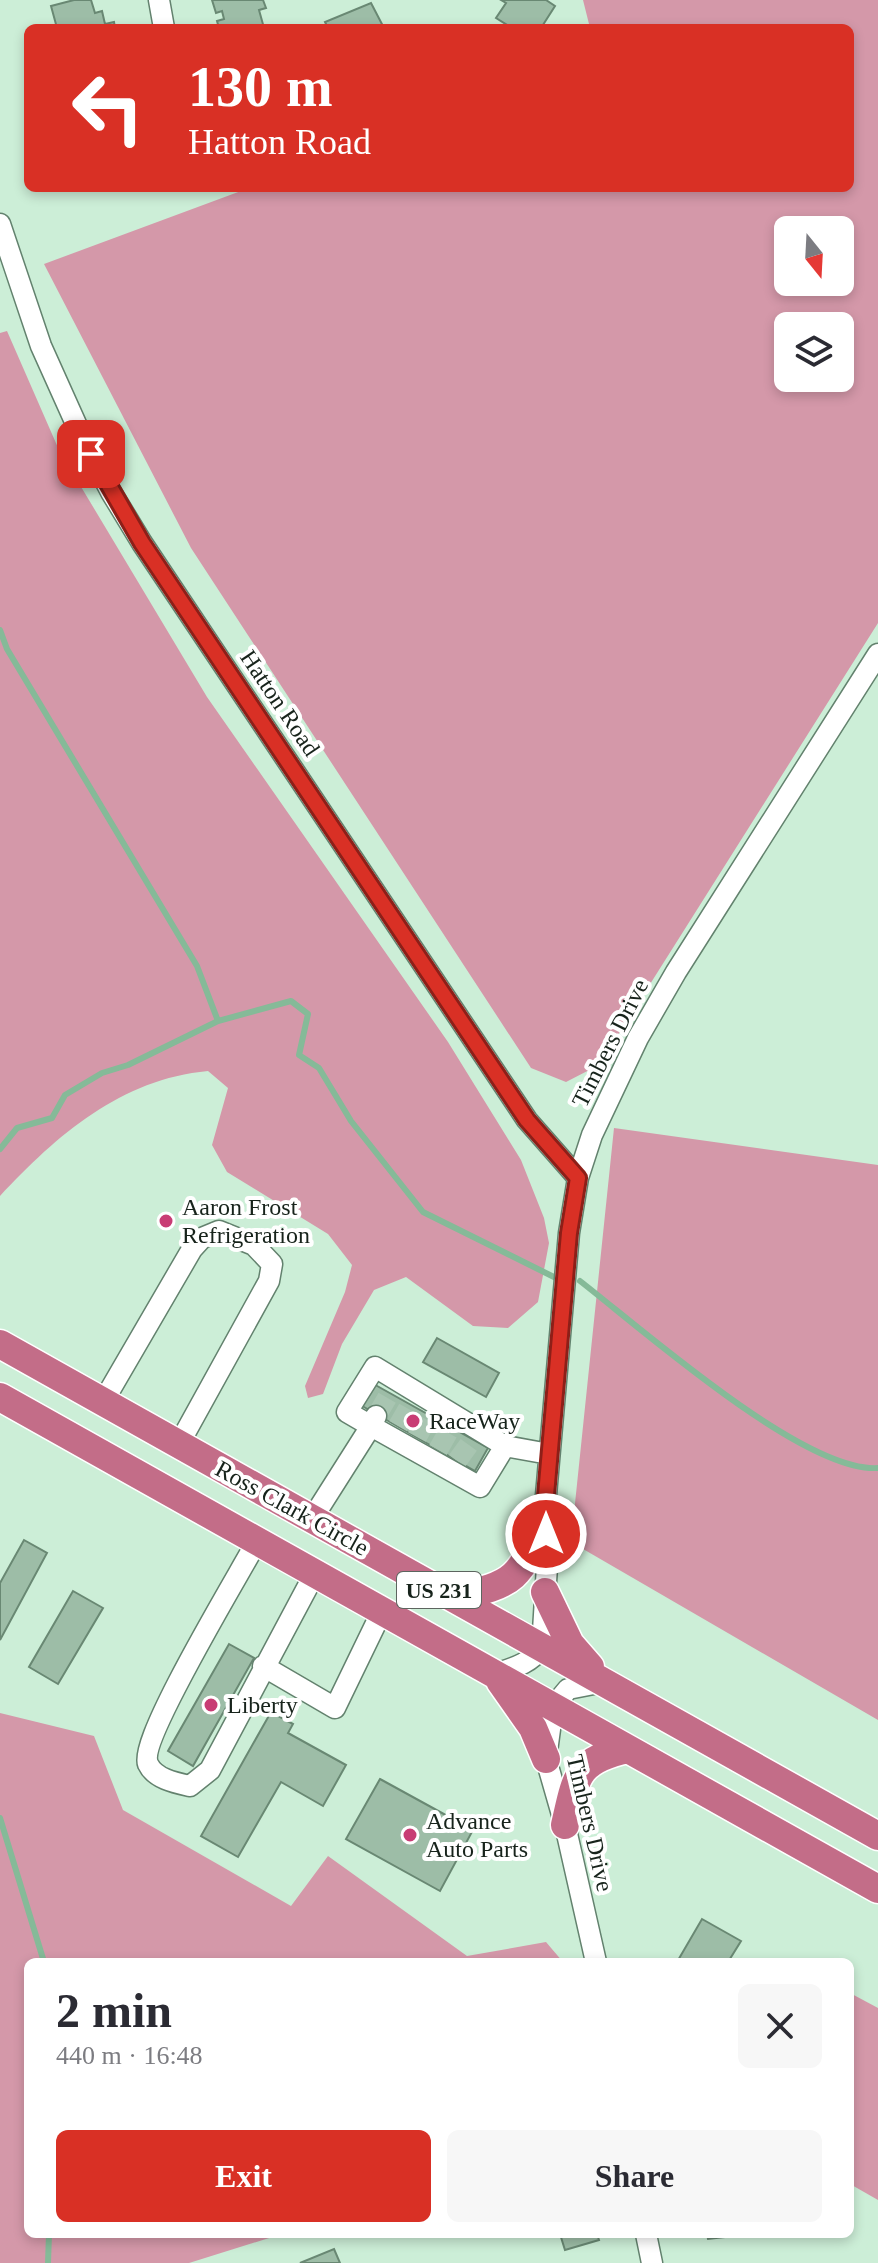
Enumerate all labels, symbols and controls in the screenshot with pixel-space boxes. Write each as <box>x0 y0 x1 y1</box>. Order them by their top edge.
icon: left <box>56 56 160 160</box>
text: 130 m <box>188 56 333 118</box>
text: Hatton Road <box>188 122 371 162</box>
north arrow <box>774 216 854 296</box>
map controls <box>774 216 854 392</box>
button: layers <box>774 312 854 392</box>
pin <box>57 420 125 488</box>
icon: arrive <box>69 432 113 476</box>
street label: Hatton Road <box>235 645 325 761</box>
street label: Timbers Drive <box>567 975 653 1111</box>
place label: Aaron Frost Refrigeration <box>182 1194 310 1248</box>
marker: Aaron Frost Refrigeration <box>157 1212 175 1230</box>
place label: RaceWay <box>429 1408 520 1434</box>
marker: RaceWay <box>404 1412 422 1430</box>
street label: Ross Clark Circle <box>211 1455 373 1561</box>
position arrow <box>504 1492 588 1576</box>
road number: US 231 <box>397 1572 481 1608</box>
place label: Liberty <box>227 1692 298 1718</box>
marker: Liberty <box>202 1696 220 1714</box>
street label: Timbers Drive <box>562 1752 618 1894</box>
place label: Advance Auto Parts <box>426 1808 528 1862</box>
marker: Advance Auto Parts <box>401 1826 419 1844</box>
text: 2 min <box>56 1984 172 2037</box>
button: close <box>738 1984 822 2068</box>
text: 440 m · 16:48 <box>56 2041 203 2070</box>
button: Exit <box>56 2130 431 2222</box>
button: Share <box>447 2130 822 2222</box>

